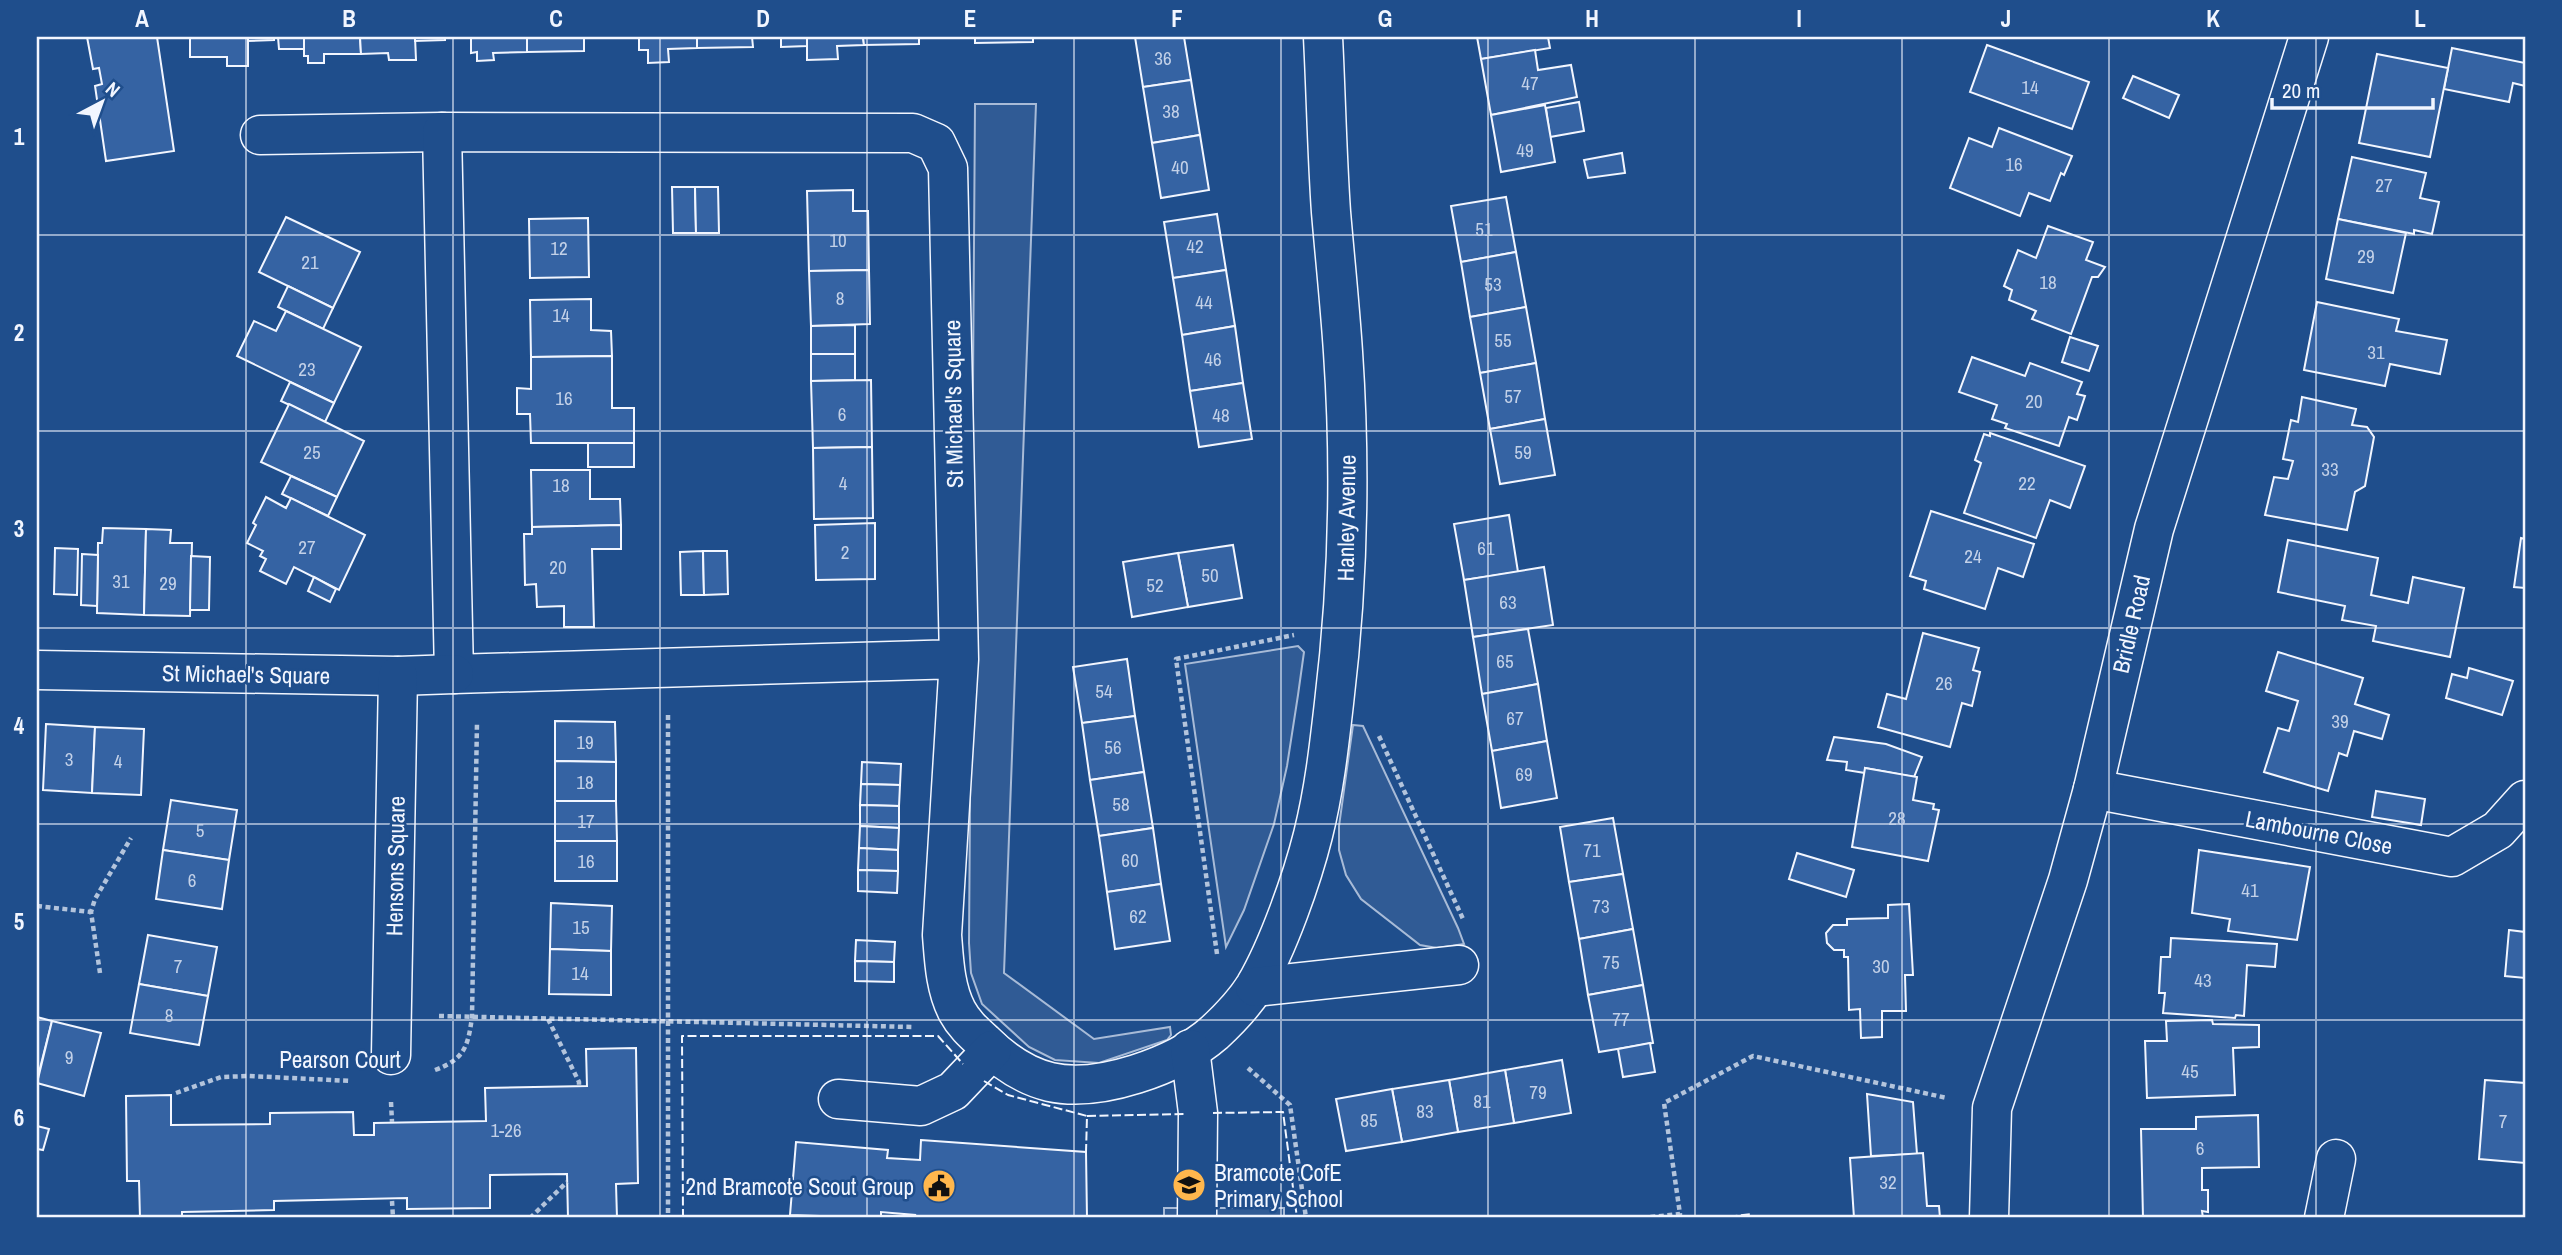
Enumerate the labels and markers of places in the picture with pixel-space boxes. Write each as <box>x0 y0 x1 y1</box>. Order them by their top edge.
place label: Bramcote CofE Primary School <box>1214 1157 1343 1214</box>
school or university icon: Bramcote CofE Primary School <box>1170 1166 1208 1204</box>
public building icon: 2nd Bramcote Scout Group <box>920 1167 958 1205</box>
place label: 2nd Bramcote Scout Group <box>685 1171 914 1202</box>

